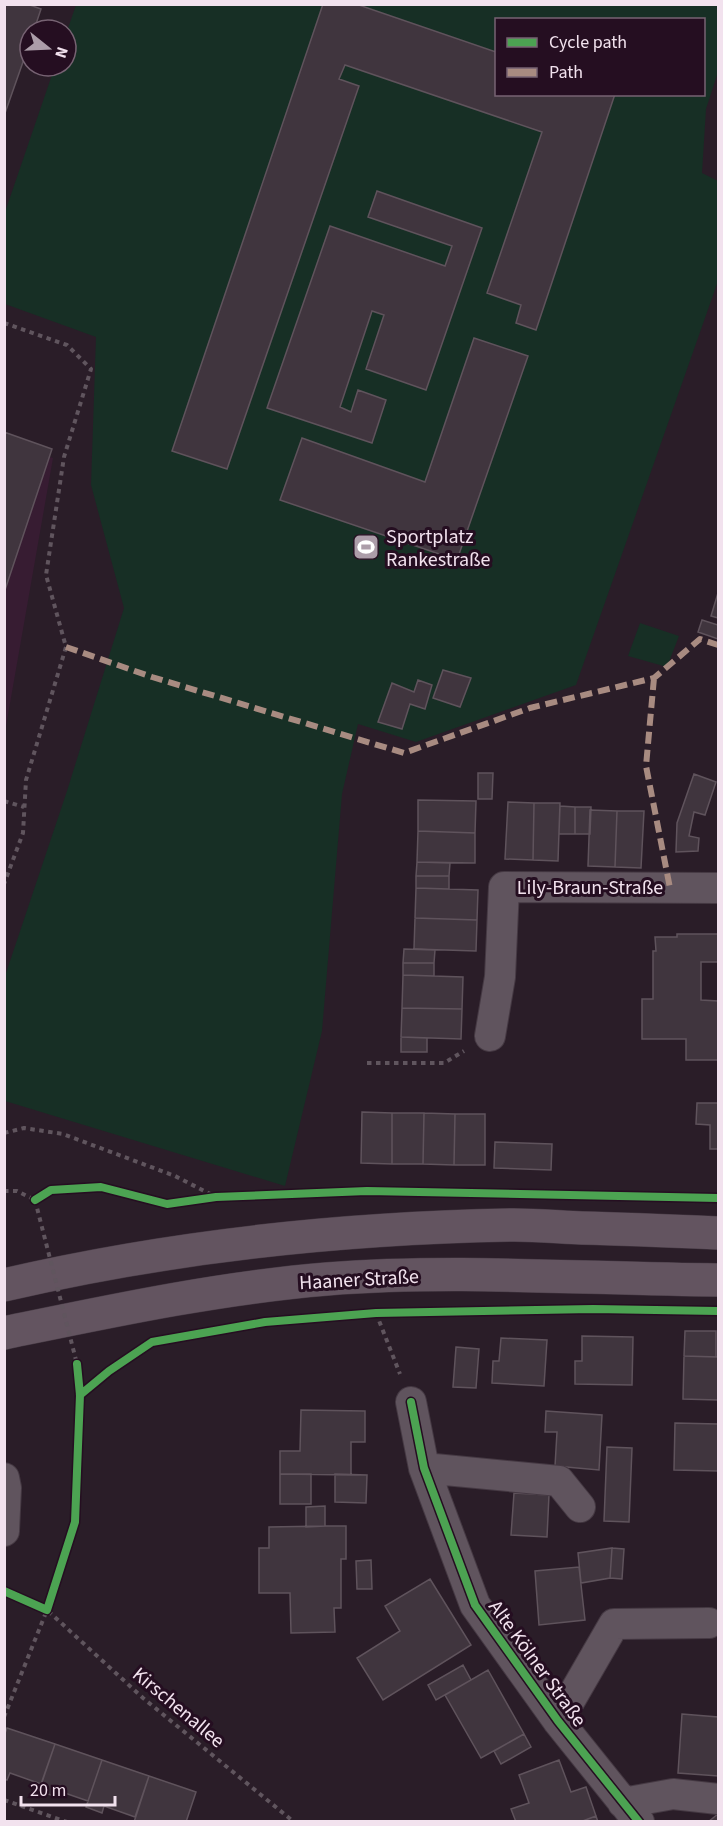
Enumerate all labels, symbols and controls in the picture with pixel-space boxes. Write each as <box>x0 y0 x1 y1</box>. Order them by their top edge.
north arrow <box>18 18 78 78</box>
legend <box>495 18 705 96</box>
text: Cycle path <box>549 30 627 55</box>
text: N <box>49 44 73 61</box>
text: Path <box>549 60 583 85</box>
place label: Sportplatz Rankestraße <box>386 523 491 574</box>
sports icon: Sportplatz Rankestraße <box>351 532 381 562</box>
street label: Lily-Braun-Straße <box>517 874 663 902</box>
street label: Haaner Straße <box>298 1263 420 1297</box>
street label: Alte Kölner Straße <box>482 1594 593 1733</box>
street label: Kirschenallee <box>126 1661 231 1755</box>
scale bar <box>21 1769 116 1807</box>
text: 20 m <box>30 1778 66 1803</box>

